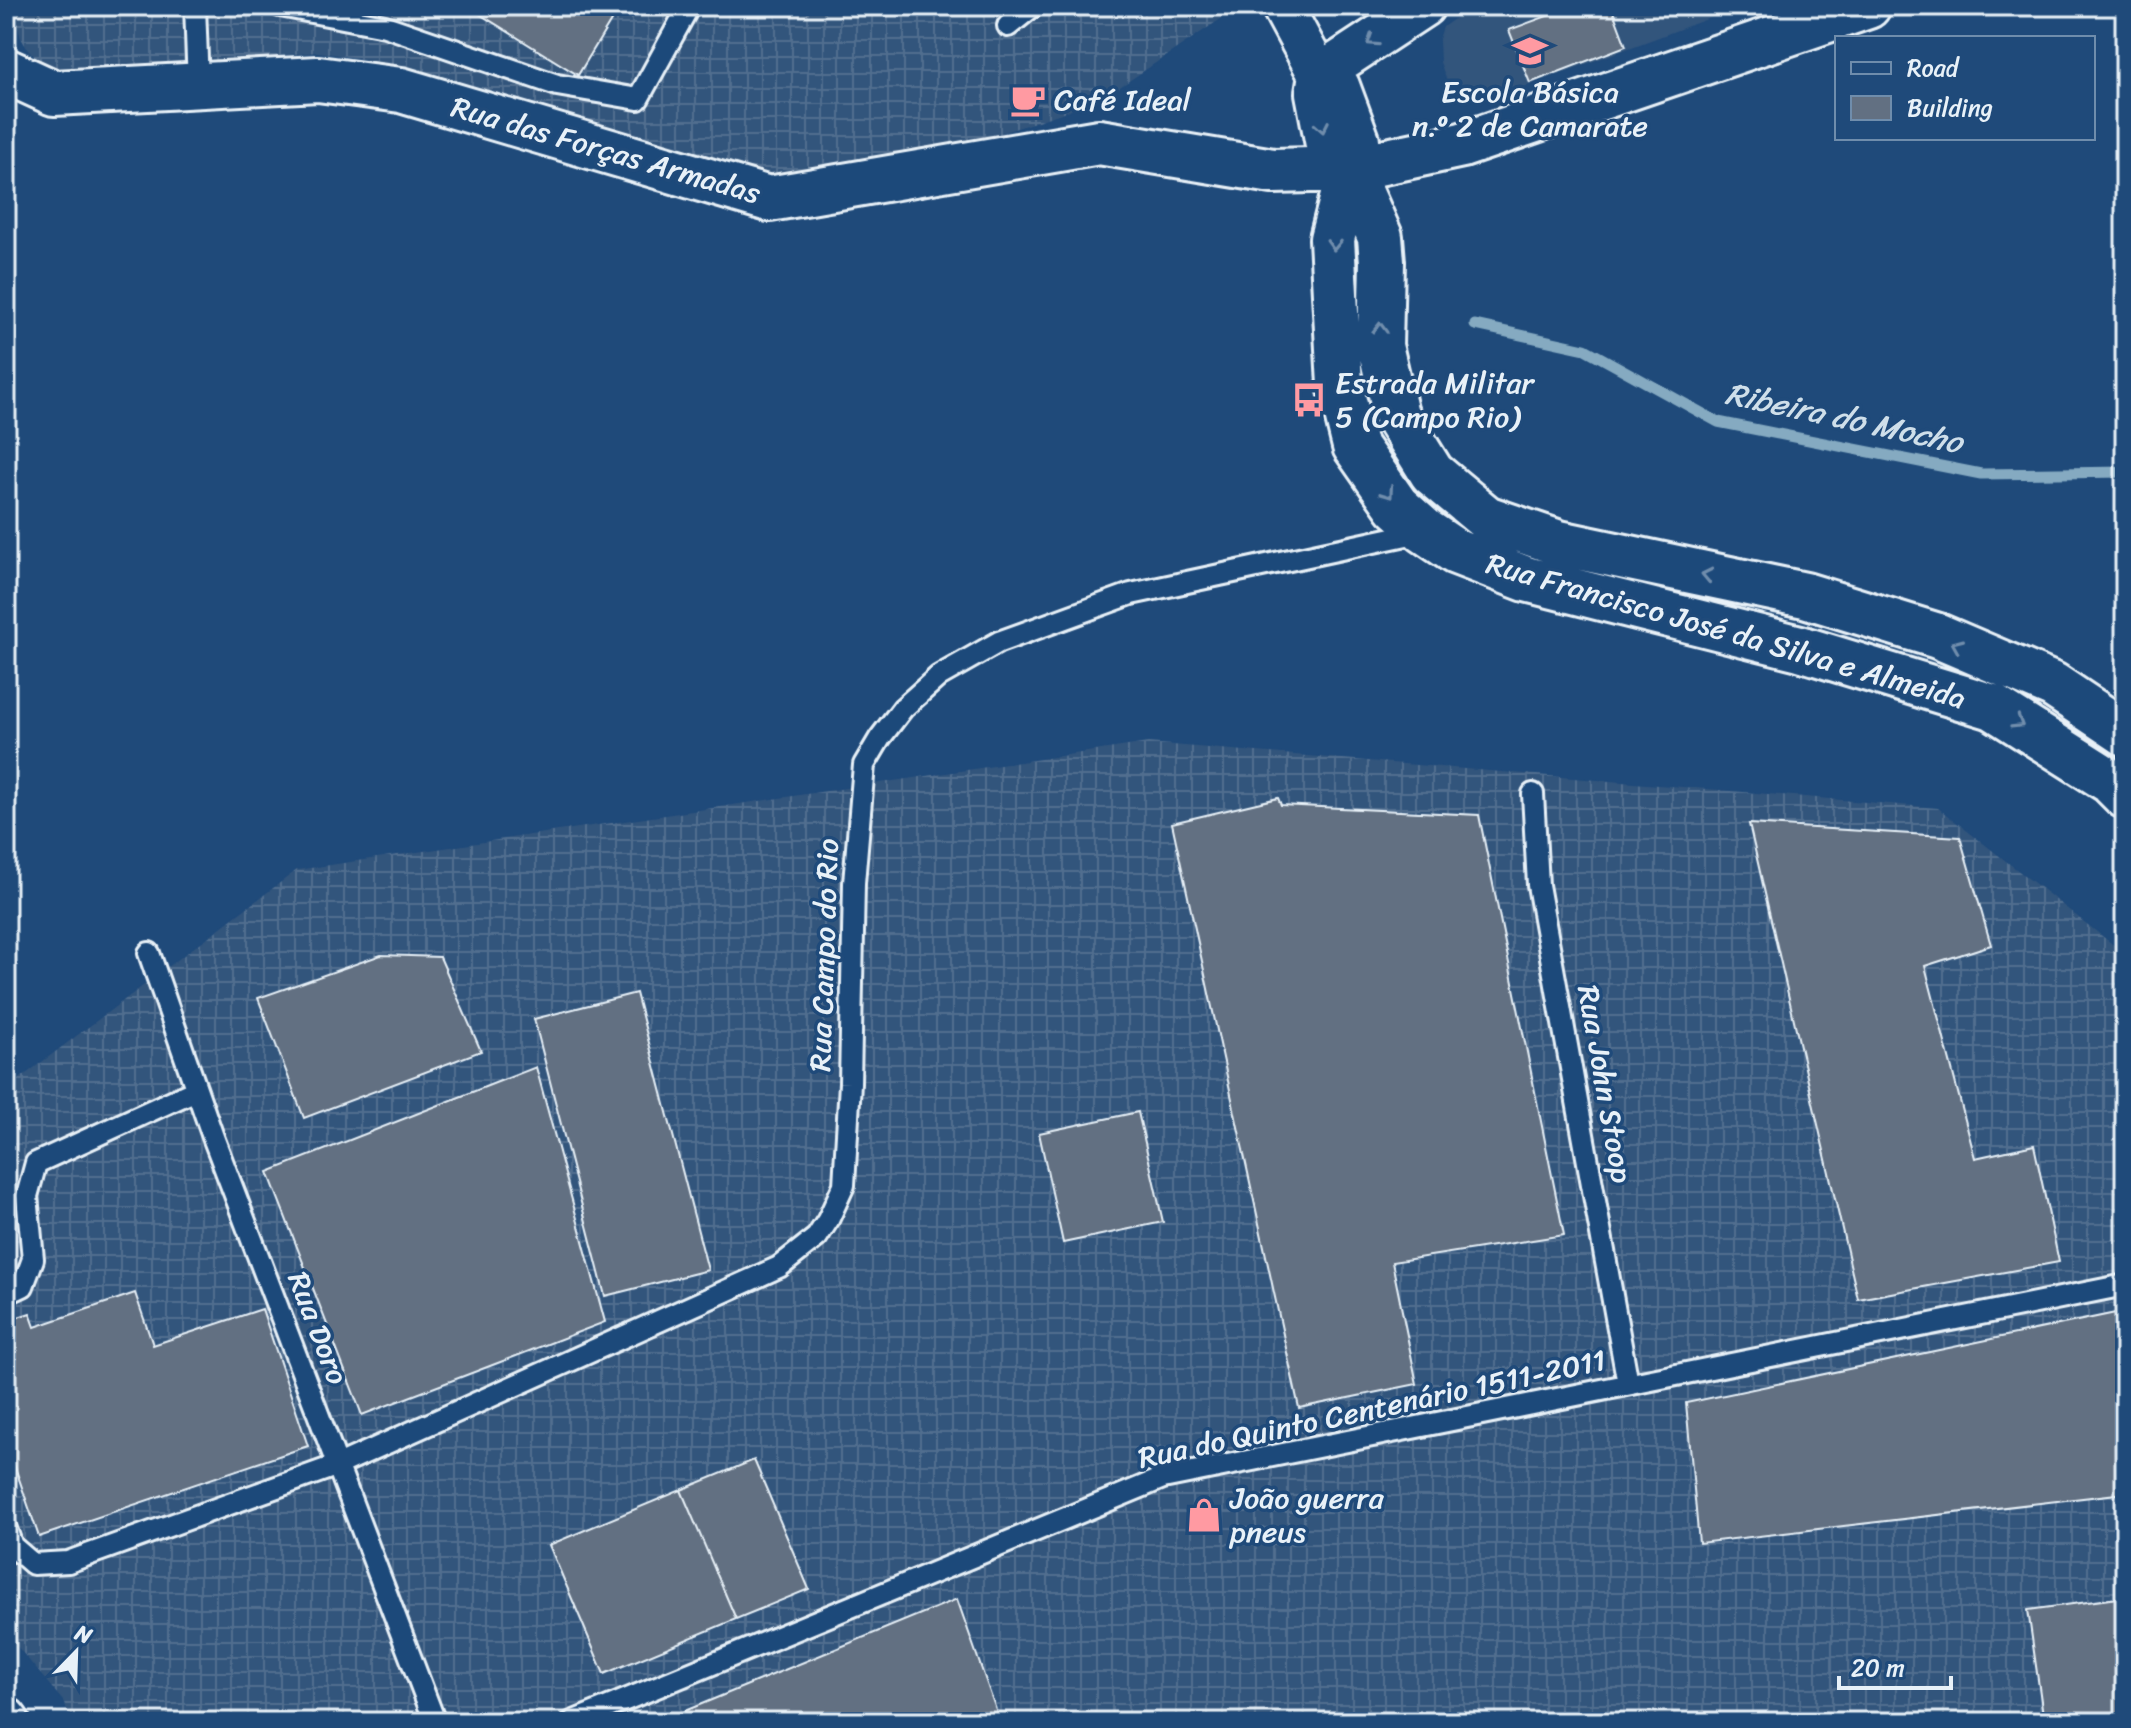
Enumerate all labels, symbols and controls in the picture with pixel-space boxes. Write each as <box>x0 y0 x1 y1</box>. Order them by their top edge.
one-way arrow <box>1366 32 1381 47</box>
school or university icon: Escola Básica n.º 2 de Camarate <box>1511 32 1549 70</box>
legend <box>1835 36 2095 140</box>
text: Road <box>1907 47 1961 89</box>
place label: Escola Básica n.º 2 de Camarate <box>1412 65 1648 153</box>
place label: Café Ideal <box>1054 73 1191 127</box>
street label: Rua das Forças Armadas <box>445 80 767 220</box>
cafe icon: Café Ideal <box>1009 81 1047 119</box>
text: Building <box>1907 87 1993 129</box>
one-way arrow <box>1313 120 1330 134</box>
one-way arrow <box>1325 239 1342 252</box>
one-way arrow <box>1372 321 1389 334</box>
place label: Estrada Militar 5 (Campo Rio) <box>1335 356 1535 444</box>
water label: Ribeira do Mocho <box>1720 365 1970 471</box>
bus stop icon: Estrada Militar 5 (Campo Rio) <box>1290 381 1328 419</box>
one-way arrow <box>1378 484 1393 498</box>
street label: Rua Francisco José da Silva e Almeida <box>1480 537 1972 725</box>
one-way arrow <box>1701 567 1715 584</box>
one-way arrow <box>1951 638 1966 654</box>
one-way arrow <box>2009 713 2024 728</box>
street label: Rua Campo do Rio <box>793 837 855 1073</box>
street label: Rua John Stoop <box>1561 981 1649 1187</box>
street label: Rua Doro <box>272 1263 364 1393</box>
street label: Rua do Quinto Centenário 1511-2011 <box>1133 1333 1611 1485</box>
place label: João guerra pneus <box>1228 1471 1385 1559</box>
shop icon: João guerra pneus <box>1185 1496 1223 1534</box>
north arrow <box>36 1612 116 1692</box>
text: N <box>68 1613 99 1655</box>
scale bar <box>1839 1640 1951 1690</box>
text: 20 m <box>1851 1647 1905 1689</box>

